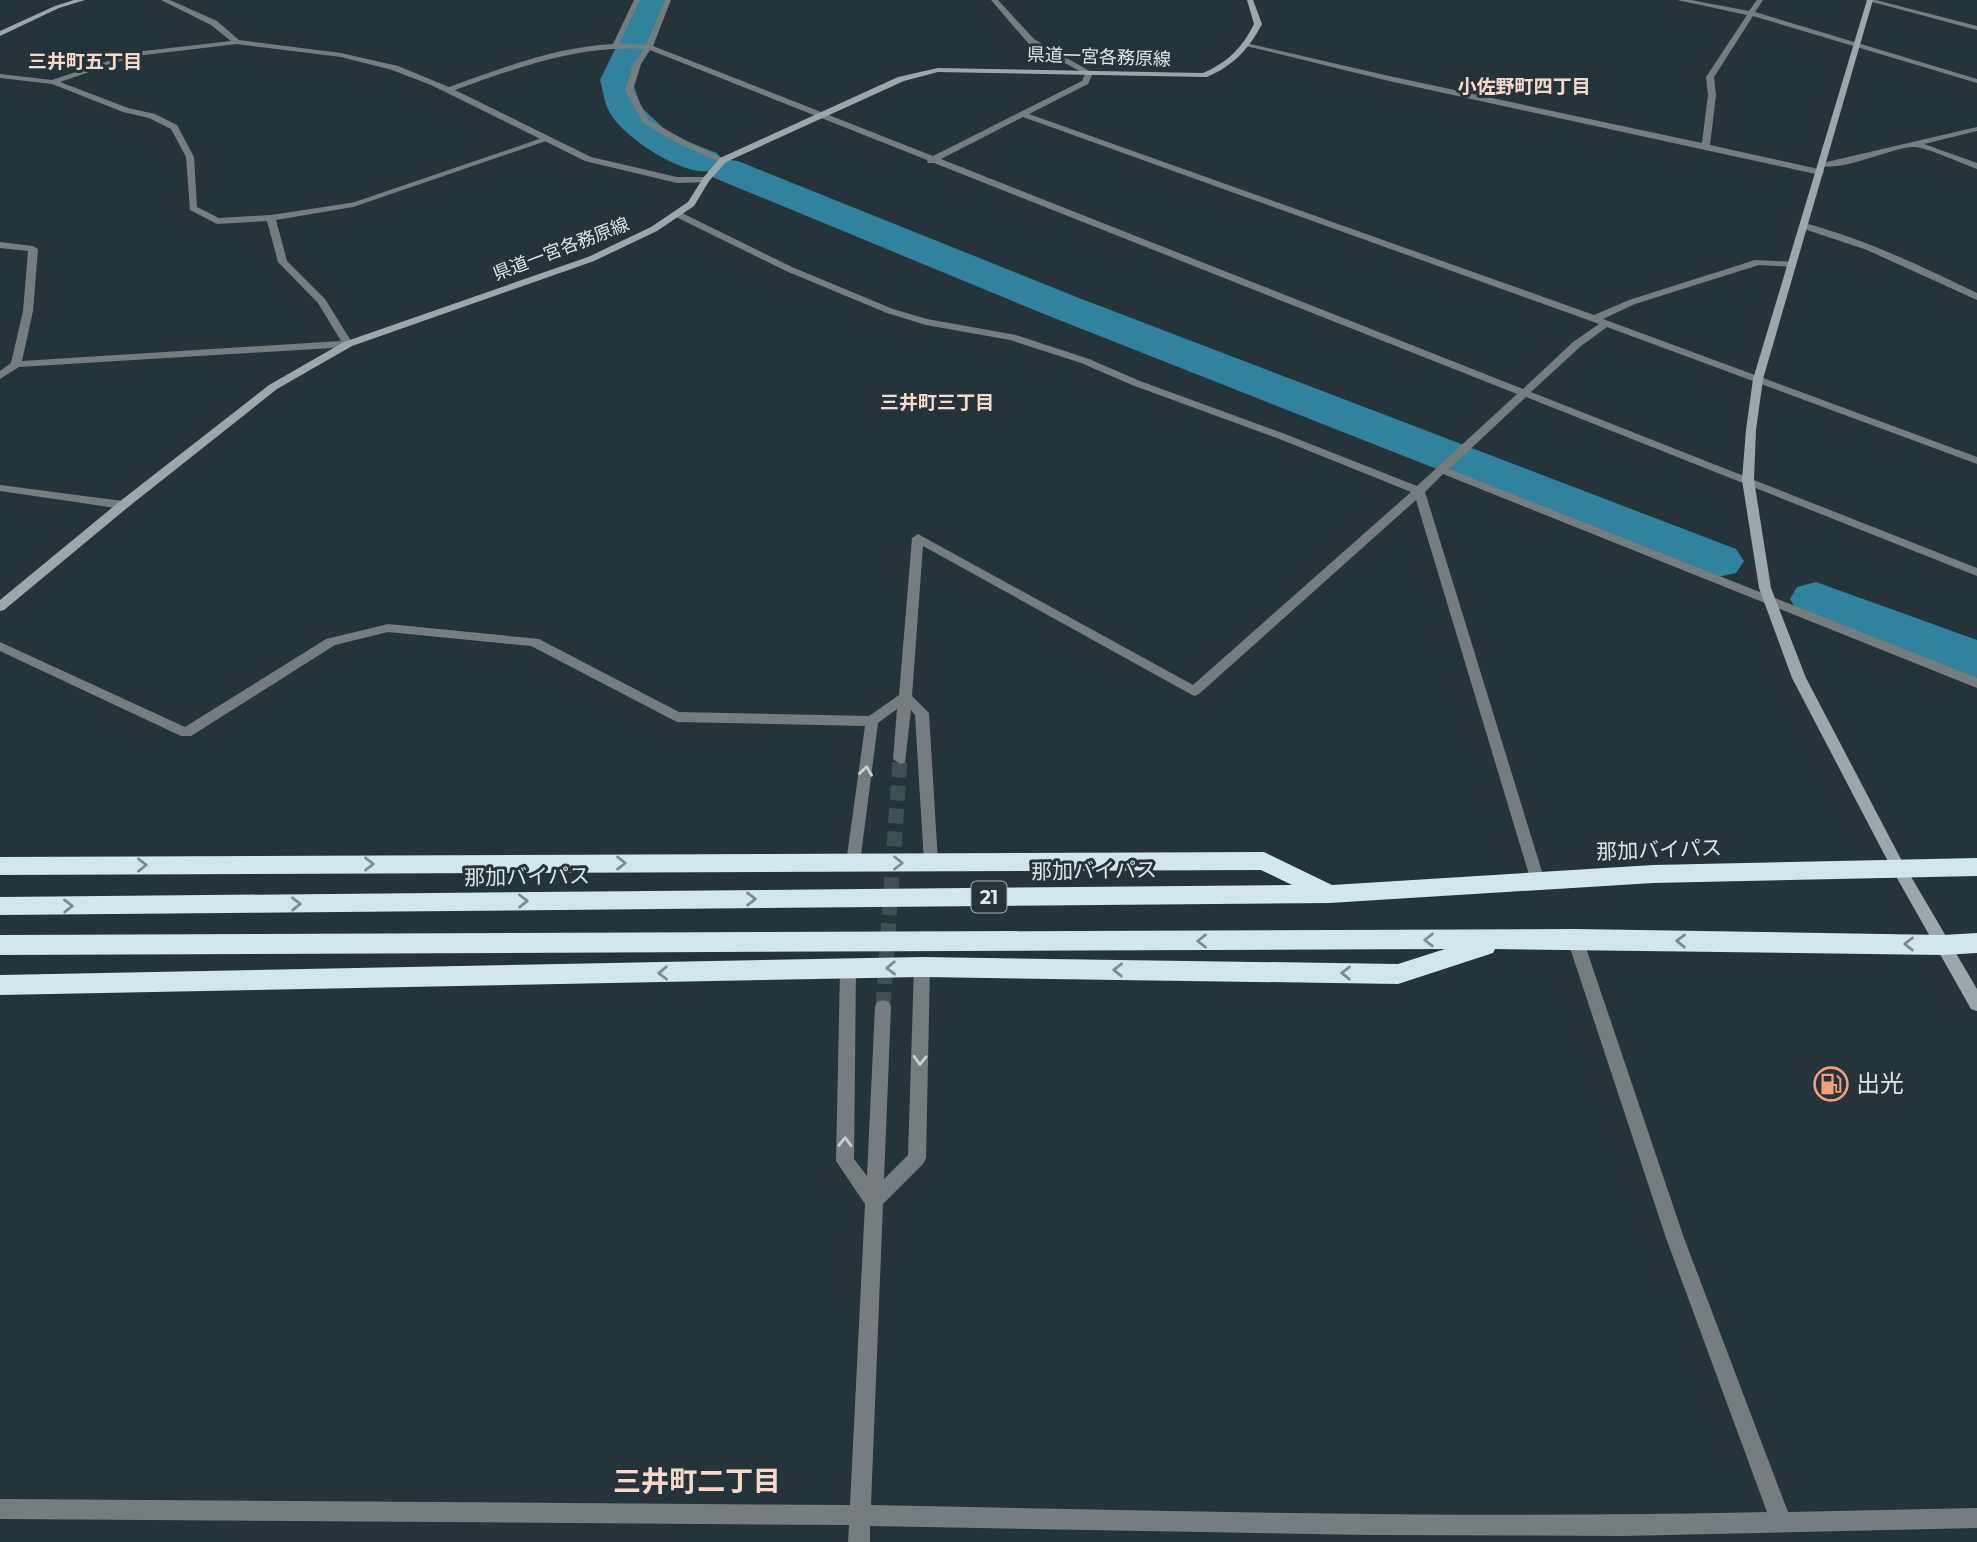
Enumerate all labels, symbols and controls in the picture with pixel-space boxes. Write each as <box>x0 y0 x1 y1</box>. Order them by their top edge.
street label: 県道一宮各務原線 <box>1027 43 1171 71</box>
district label: 三井町五丁目 <box>28 50 142 73</box>
district label: 小佐野町四丁目 <box>1457 75 1591 98</box>
street label: 県道一宮各務原線 <box>490 213 632 285</box>
district label: 三井町三丁目 <box>880 391 994 414</box>
one-way arrow <box>858 765 873 777</box>
street label: 那加バイパス <box>1596 835 1722 864</box>
one-way arrow <box>616 855 627 871</box>
one-way arrow <box>892 855 903 870</box>
one-way arrow <box>364 856 375 872</box>
one-way arrow <box>137 857 147 873</box>
street label: 那加バイパス <box>1031 857 1157 884</box>
street label: 那加バイパス <box>464 863 590 890</box>
road number: 21 <box>972 882 1006 912</box>
one-way arrow <box>746 891 756 907</box>
one-way arrow <box>518 893 529 909</box>
one-way arrow <box>290 896 301 911</box>
one-way arrow <box>63 898 74 914</box>
one-way arrow <box>1424 932 1434 948</box>
one-way arrow <box>1196 933 1207 949</box>
one-way arrow <box>1676 933 1686 949</box>
one-way arrow <box>1903 936 1914 952</box>
one-way arrow <box>885 961 896 976</box>
one-way arrow <box>1112 962 1123 978</box>
one-way arrow <box>658 965 668 981</box>
one-way arrow <box>1340 965 1350 981</box>
one-way arrow <box>912 1055 927 1066</box>
fuel station icon: 出光 <box>1812 1065 1850 1103</box>
place label: 出光 <box>1856 1069 1904 1098</box>
one-way arrow <box>837 1136 853 1146</box>
district label: 三井町二丁目 <box>613 1464 781 1498</box>

